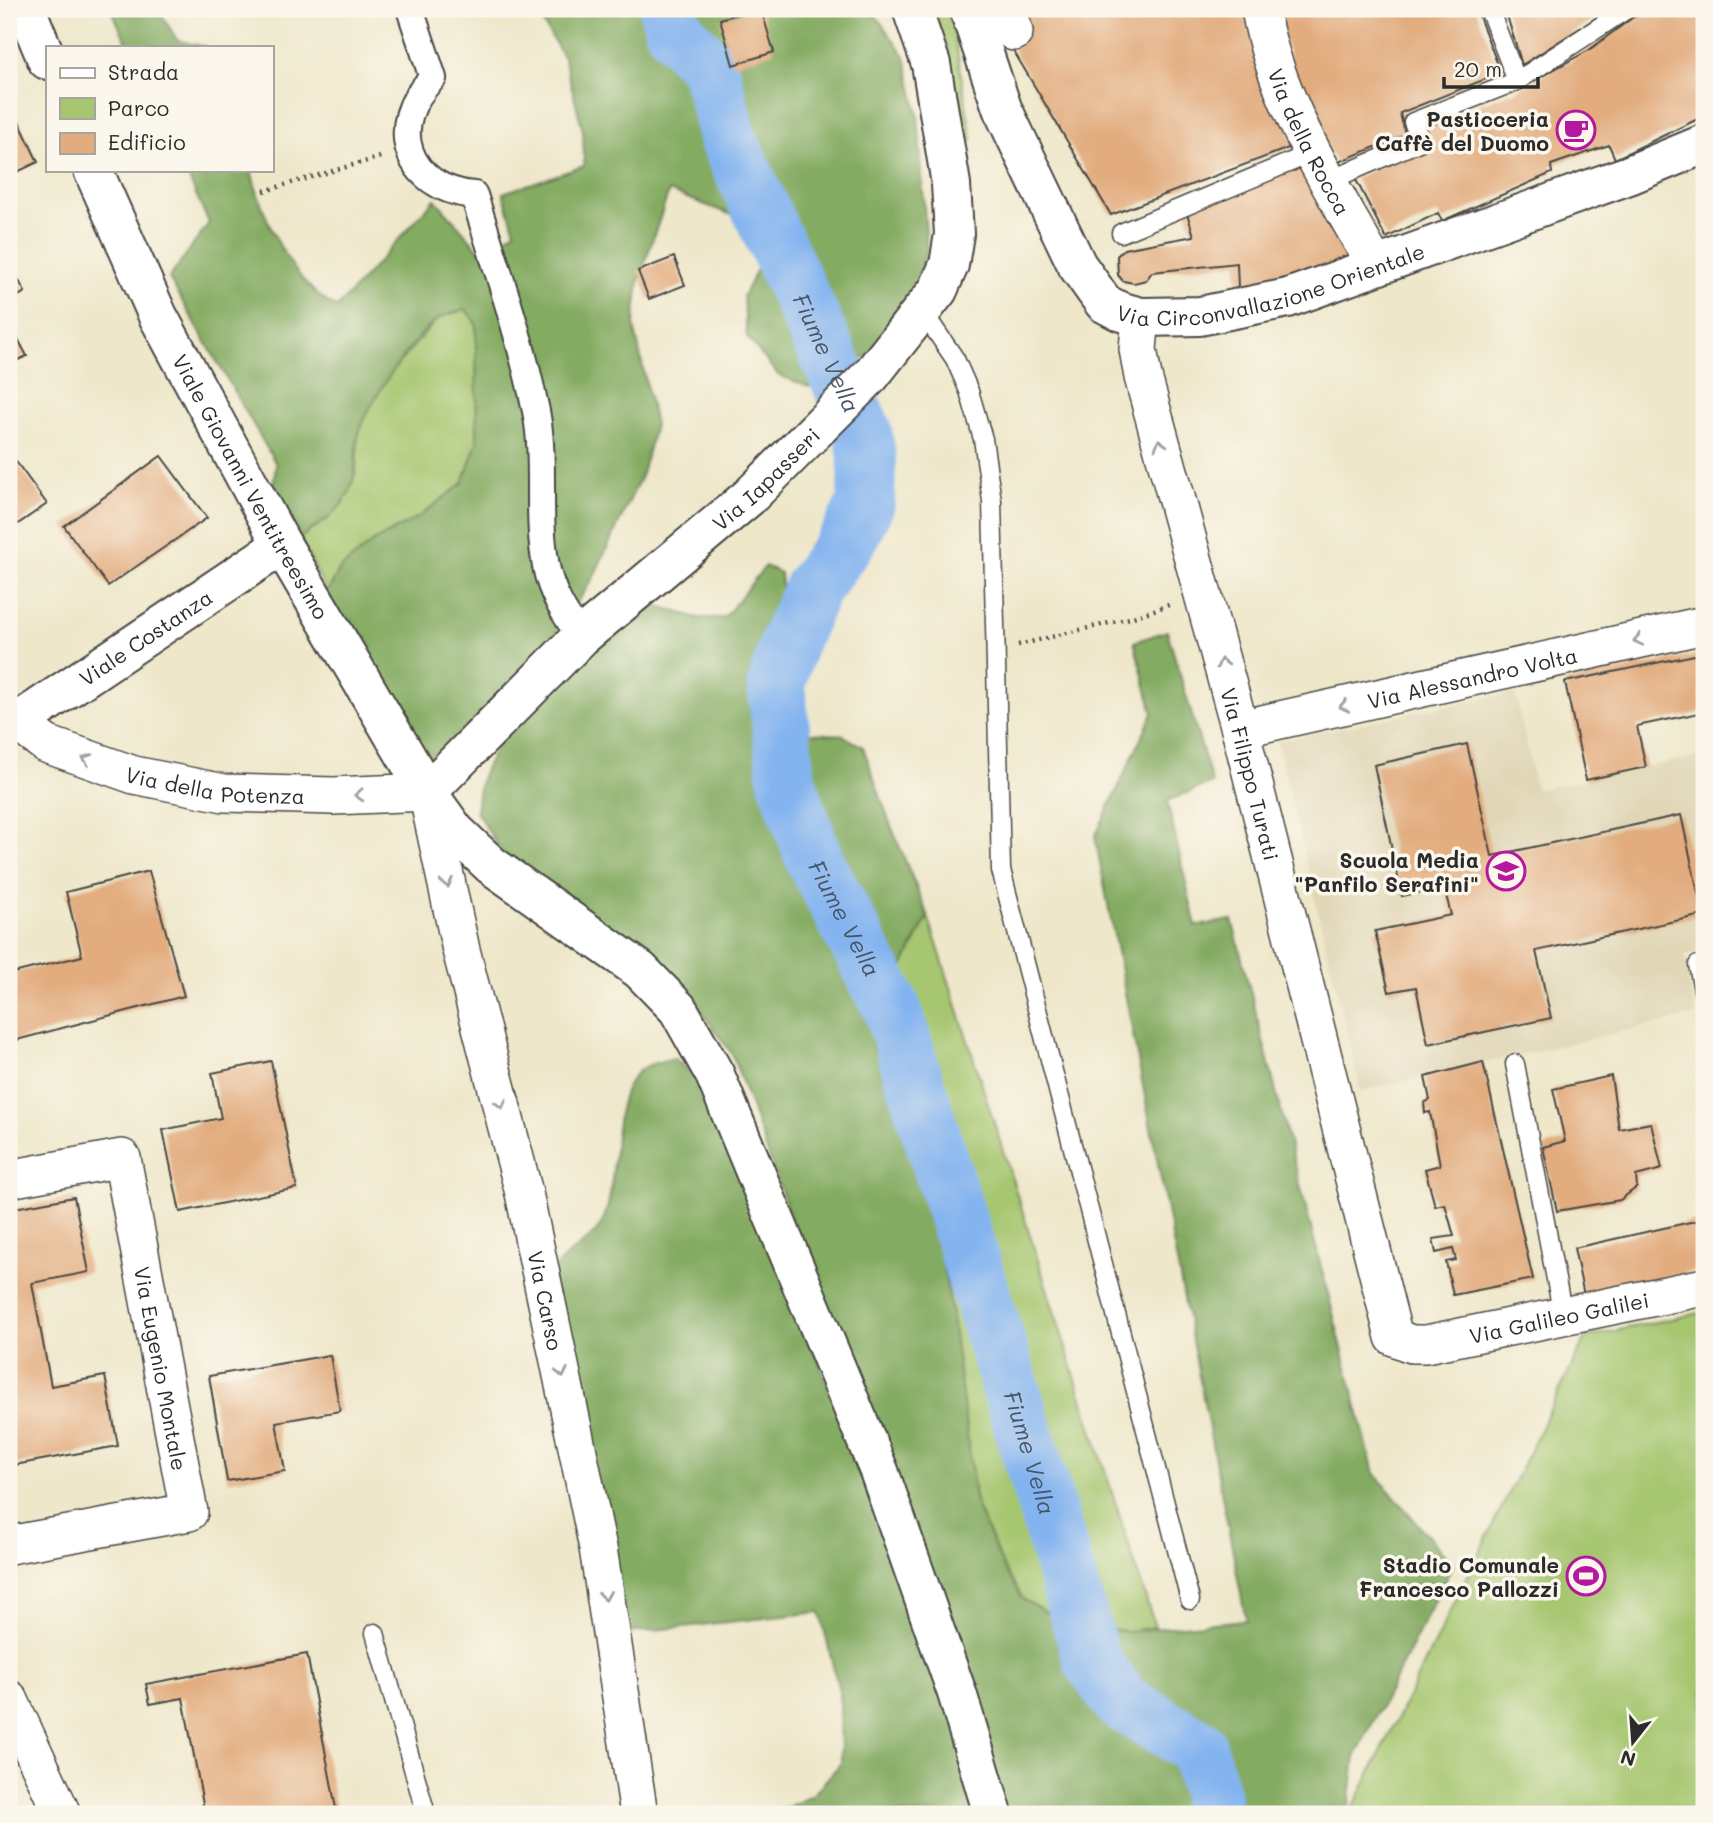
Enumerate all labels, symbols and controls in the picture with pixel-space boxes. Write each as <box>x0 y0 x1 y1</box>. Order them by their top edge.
legend <box>46 46 273 172</box>
scale bar <box>1444 46 1538 90</box>
text: 20 m <box>1454 55 1502 82</box>
text: Strada <box>108 58 179 85</box>
street label: Via della Rocca <box>1263 64 1357 220</box>
text: Parco <box>108 94 169 121</box>
place label: Pasticceria Caffè del Duomo <box>1375 105 1549 156</box>
cafe icon: Pasticceria Caffè del Duomo <box>1555 109 1597 151</box>
text: Edificio <box>108 128 186 155</box>
street label: Via Circonvallazione Orientale <box>1114 236 1428 331</box>
water label: Fiume Vella <box>786 288 867 417</box>
street label: Viale Giovanni Ventitreesimo <box>167 349 336 624</box>
street label: Via Iapasseri <box>706 421 825 536</box>
one-way arrow <box>1154 438 1168 450</box>
street label: Viale Costanza <box>74 582 217 691</box>
one-way arrow <box>1632 632 1644 646</box>
street label: Via Alessandro Volta <box>1365 640 1580 714</box>
one-way arrow <box>1216 657 1230 669</box>
street label: Via Filippo Turati <box>1216 685 1286 863</box>
one-way arrow <box>1338 697 1350 712</box>
one-way arrow <box>82 753 94 767</box>
street label: Via della Potenza <box>122 760 305 809</box>
one-way arrow <box>353 788 364 803</box>
place label: Scuola Media "Panfilo Serafini" <box>1294 846 1479 897</box>
school or university icon: Scuola Media "Panfilo Serafini" <box>1485 850 1527 892</box>
water label: Fiume Vella <box>802 855 888 982</box>
one-way arrow <box>439 877 453 889</box>
one-way arrow <box>493 1097 507 1109</box>
street label: Via Carso <box>523 1248 570 1353</box>
street label: Via Eugenio Montale <box>129 1264 194 1473</box>
street label: Via Galileo Galilei <box>1467 1285 1651 1348</box>
one-way arrow <box>553 1367 568 1379</box>
water label: Fiume Vella <box>997 1387 1063 1518</box>
place label: Stadio Comunale Francesco Pallozzi <box>1359 1551 1559 1602</box>
sports icon: Stadio Comunale Francesco Pallozzi <box>1565 1555 1607 1597</box>
one-way arrow <box>597 1591 612 1602</box>
north arrow <box>1598 1708 1668 1778</box>
text: N <box>1617 1745 1638 1773</box>

